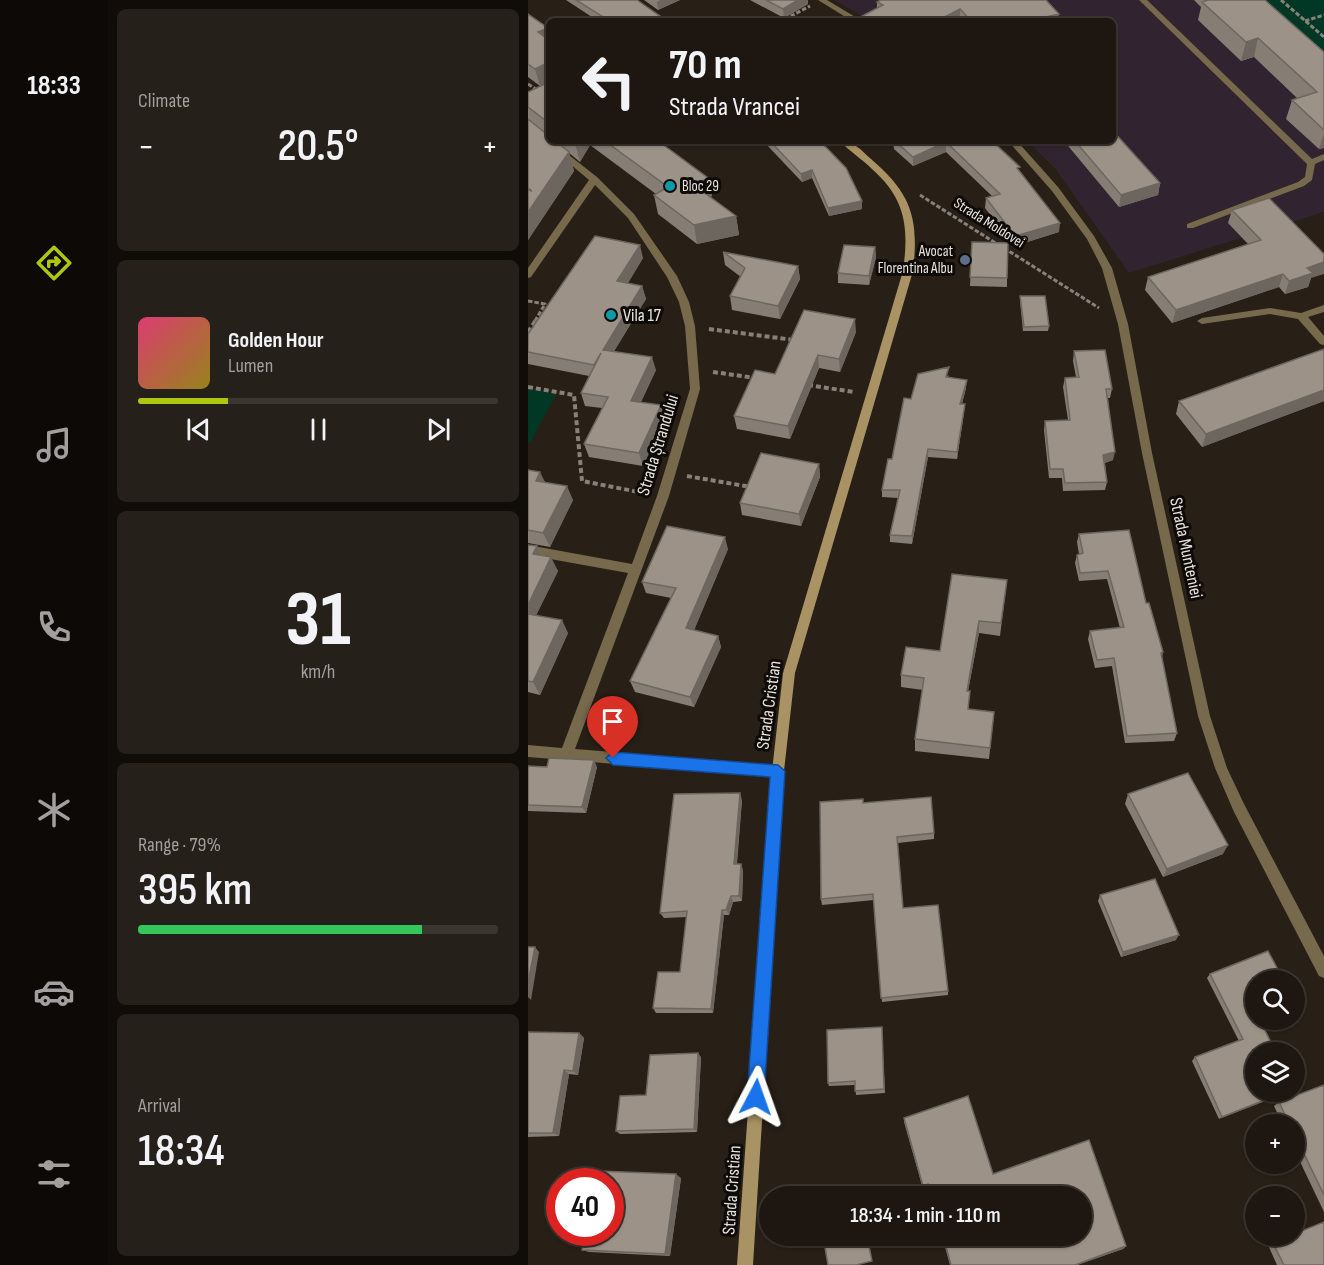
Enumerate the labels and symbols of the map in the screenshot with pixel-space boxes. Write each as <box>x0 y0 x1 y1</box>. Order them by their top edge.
place label: Bloc 29 <box>682 177 719 196</box>
marker: Bloc 29 <box>663 179 677 193</box>
street label: Strada Moldovei <box>950 194 1028 252</box>
place label: Avocat Florentina Albu <box>878 242 953 278</box>
marker: Avocat Florentina Albu <box>958 253 972 267</box>
place label: Vila 17 <box>623 305 662 326</box>
marker: Vila 17 <box>604 308 618 322</box>
street label: Strada Ștrandului <box>633 392 683 498</box>
street label: Strada Munteniei <box>1165 496 1207 600</box>
street label: Strada Cristian <box>752 659 786 751</box>
pin <box>587 696 638 758</box>
position arrow <box>724 1065 788 1129</box>
street label: Strada Cristian <box>718 1145 746 1235</box>
speed limit sign: 40 <box>546 1168 624 1246</box>

